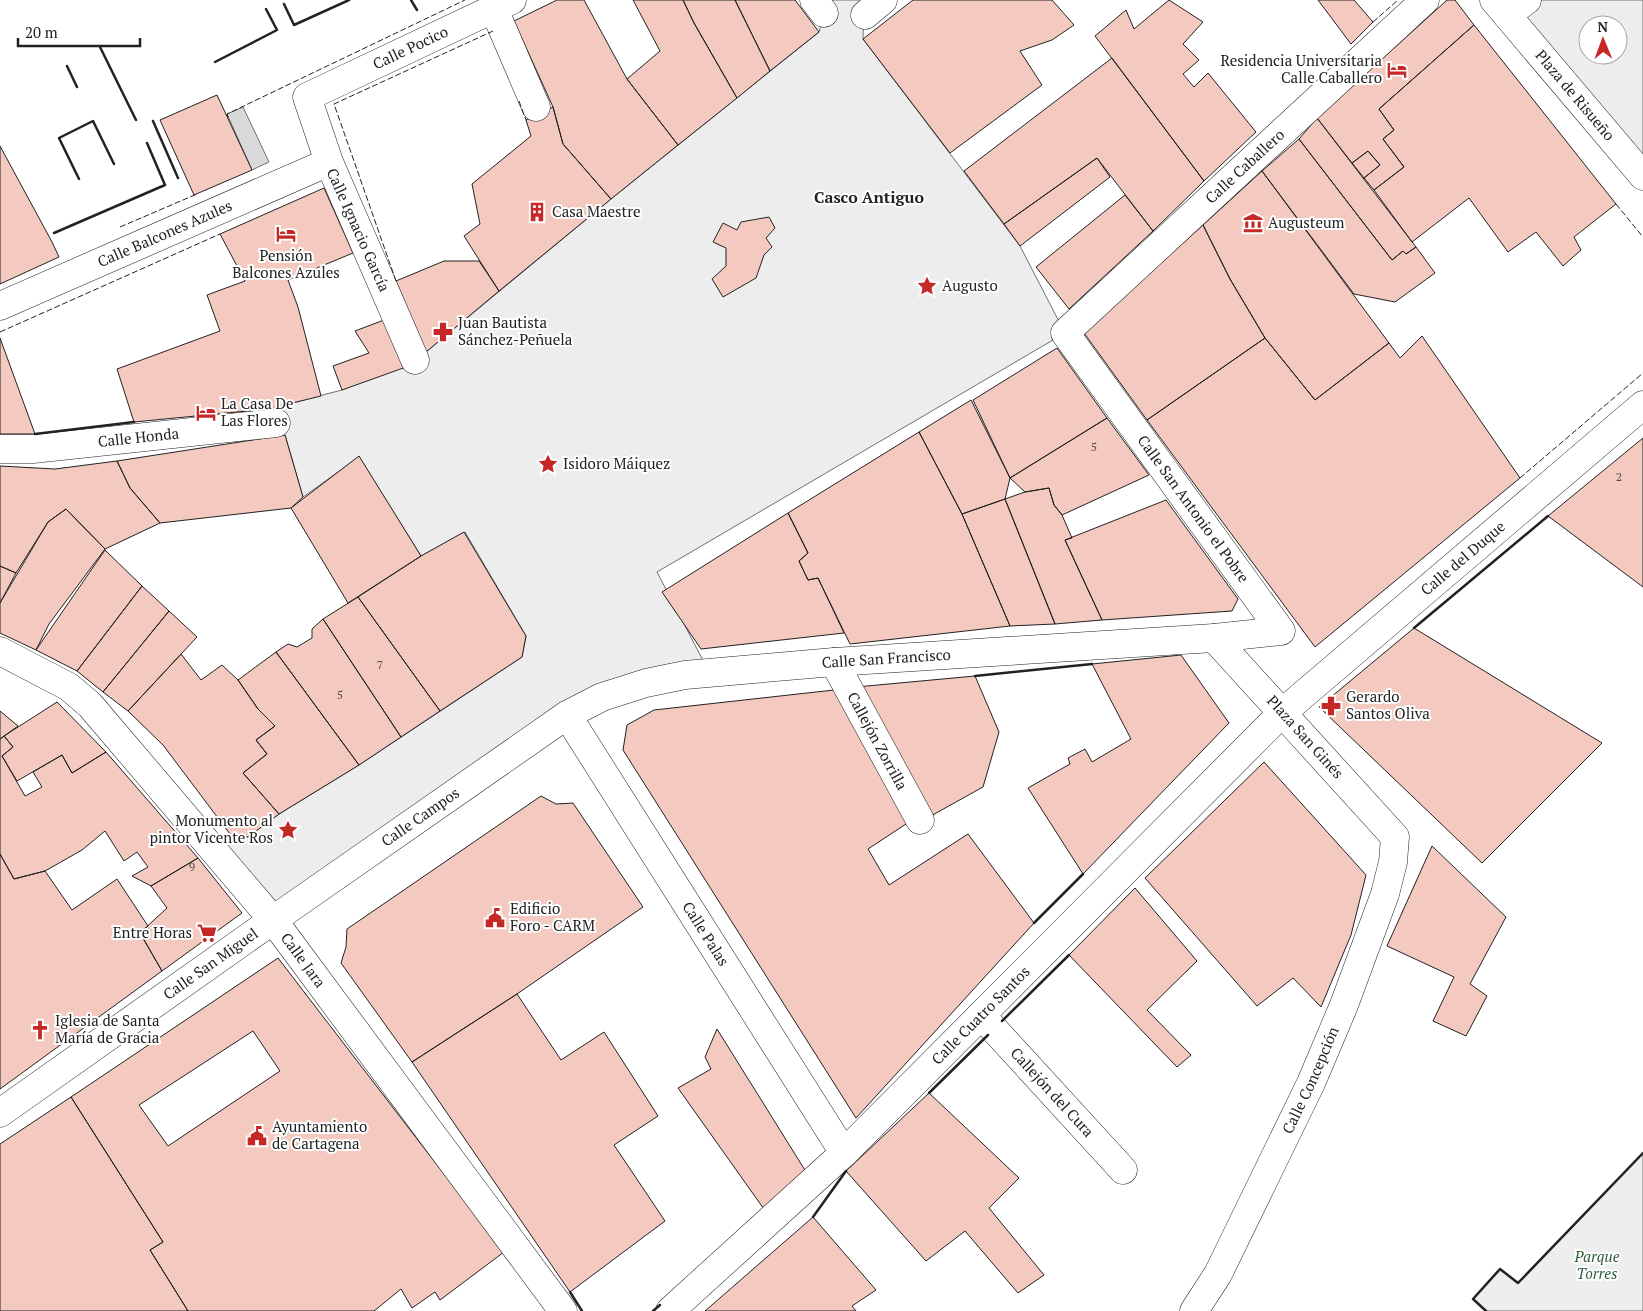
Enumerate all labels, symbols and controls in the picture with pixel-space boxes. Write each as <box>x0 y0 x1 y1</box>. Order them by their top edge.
scale bar <box>18 15 140 47</box>
north arrow <box>1578 15 1628 65</box>
text: N <box>1597 17 1609 36</box>
street label: Calle Pocico <box>369 21 451 73</box>
text: 20 m <box>25 22 58 42</box>
street label: Plaza de Risueño <box>1531 45 1620 144</box>
place label: Residencia Universitaria Calle Caballero <box>1221 50 1382 87</box>
hotel icon: Residencia Universitaria Calle Caballero <box>1386 59 1408 81</box>
street label: Calle Caballero <box>1200 124 1288 207</box>
street label: Calle Ignacio García <box>323 165 395 295</box>
district label: Casco Antiguo <box>814 186 924 208</box>
street label: Calle Balcones Azules <box>94 195 235 271</box>
building icon: Casa Maestre <box>526 201 548 223</box>
place label: Casa Maestre <box>552 201 640 221</box>
museum icon: Augusteum <box>1242 212 1264 234</box>
place label: Augusteum <box>1268 212 1345 232</box>
hotel icon: Pensión Balcones Azules <box>275 223 297 245</box>
place label: Pensión Balcones Azules <box>232 245 340 282</box>
place icon: Augusto <box>916 275 938 297</box>
place label: Augusto <box>942 275 998 295</box>
place label: Juan Bautista Sánchez-Peñuela <box>458 312 573 349</box>
pharmacy icon: Juan Bautista Sánchez-Peñuela <box>432 321 454 343</box>
place label: La Casa De Las Flores <box>221 393 294 430</box>
hotel icon: La Casa De Las Flores <box>195 402 217 424</box>
street label: Calle Honda <box>97 422 180 451</box>
street label: Calle San Antonio el Pobre <box>1133 431 1254 586</box>
house number: 5 <box>1091 439 1097 454</box>
place icon: Isidoro Máiquez <box>537 453 559 475</box>
place label: Isidoro Máiquez <box>563 453 670 473</box>
house number: 2 <box>1616 469 1622 484</box>
street label: Calle del Duque <box>1416 516 1509 599</box>
street label: Calle San Francisco <box>821 644 951 672</box>
house number: 7 <box>377 657 383 672</box>
place label: Gerardo Santos Oliva <box>1346 686 1430 723</box>
house number: 5 <box>337 687 343 702</box>
street label: Callejón Zorrilla <box>843 688 913 793</box>
street label: Plaza San Ginés <box>1263 690 1348 782</box>
pharmacy icon: Gerardo Santos Oliva <box>1320 695 1342 717</box>
street label: Calle Campos <box>377 782 463 851</box>
place label: Monumento al pintor Vicente Ros <box>149 810 273 847</box>
place icon: Monumento al pintor Vicente Ros <box>277 819 299 841</box>
house number: 9 <box>189 859 195 874</box>
street label: Calle Palas <box>678 897 734 969</box>
place label: Edificio Foro - CARM <box>510 898 595 935</box>
public building icon: Edificio Foro - CARM <box>484 907 506 929</box>
place label: Entre Horas <box>113 922 192 942</box>
supermarket icon: Entre Horas <box>196 922 218 944</box>
street label: Calle San Miguel <box>159 923 262 1004</box>
street label: Calle Jara <box>277 928 331 992</box>
street label: Calle Cuatro Santos <box>927 961 1034 1069</box>
place label: Iglesia de Santa María de Gracia <box>55 1010 160 1047</box>
church icon: Iglesia de Santa María de Gracia <box>29 1019 51 1041</box>
street label: Calle Concepción <box>1277 1023 1343 1137</box>
street label: Callejón del Cura <box>1007 1043 1099 1141</box>
place label: Ayuntamiento de Cartagena <box>272 1116 367 1153</box>
public building icon: Ayuntamiento de Cartagena <box>246 1125 268 1147</box>
park label: Parque Torres <box>1573 1246 1620 1283</box>

